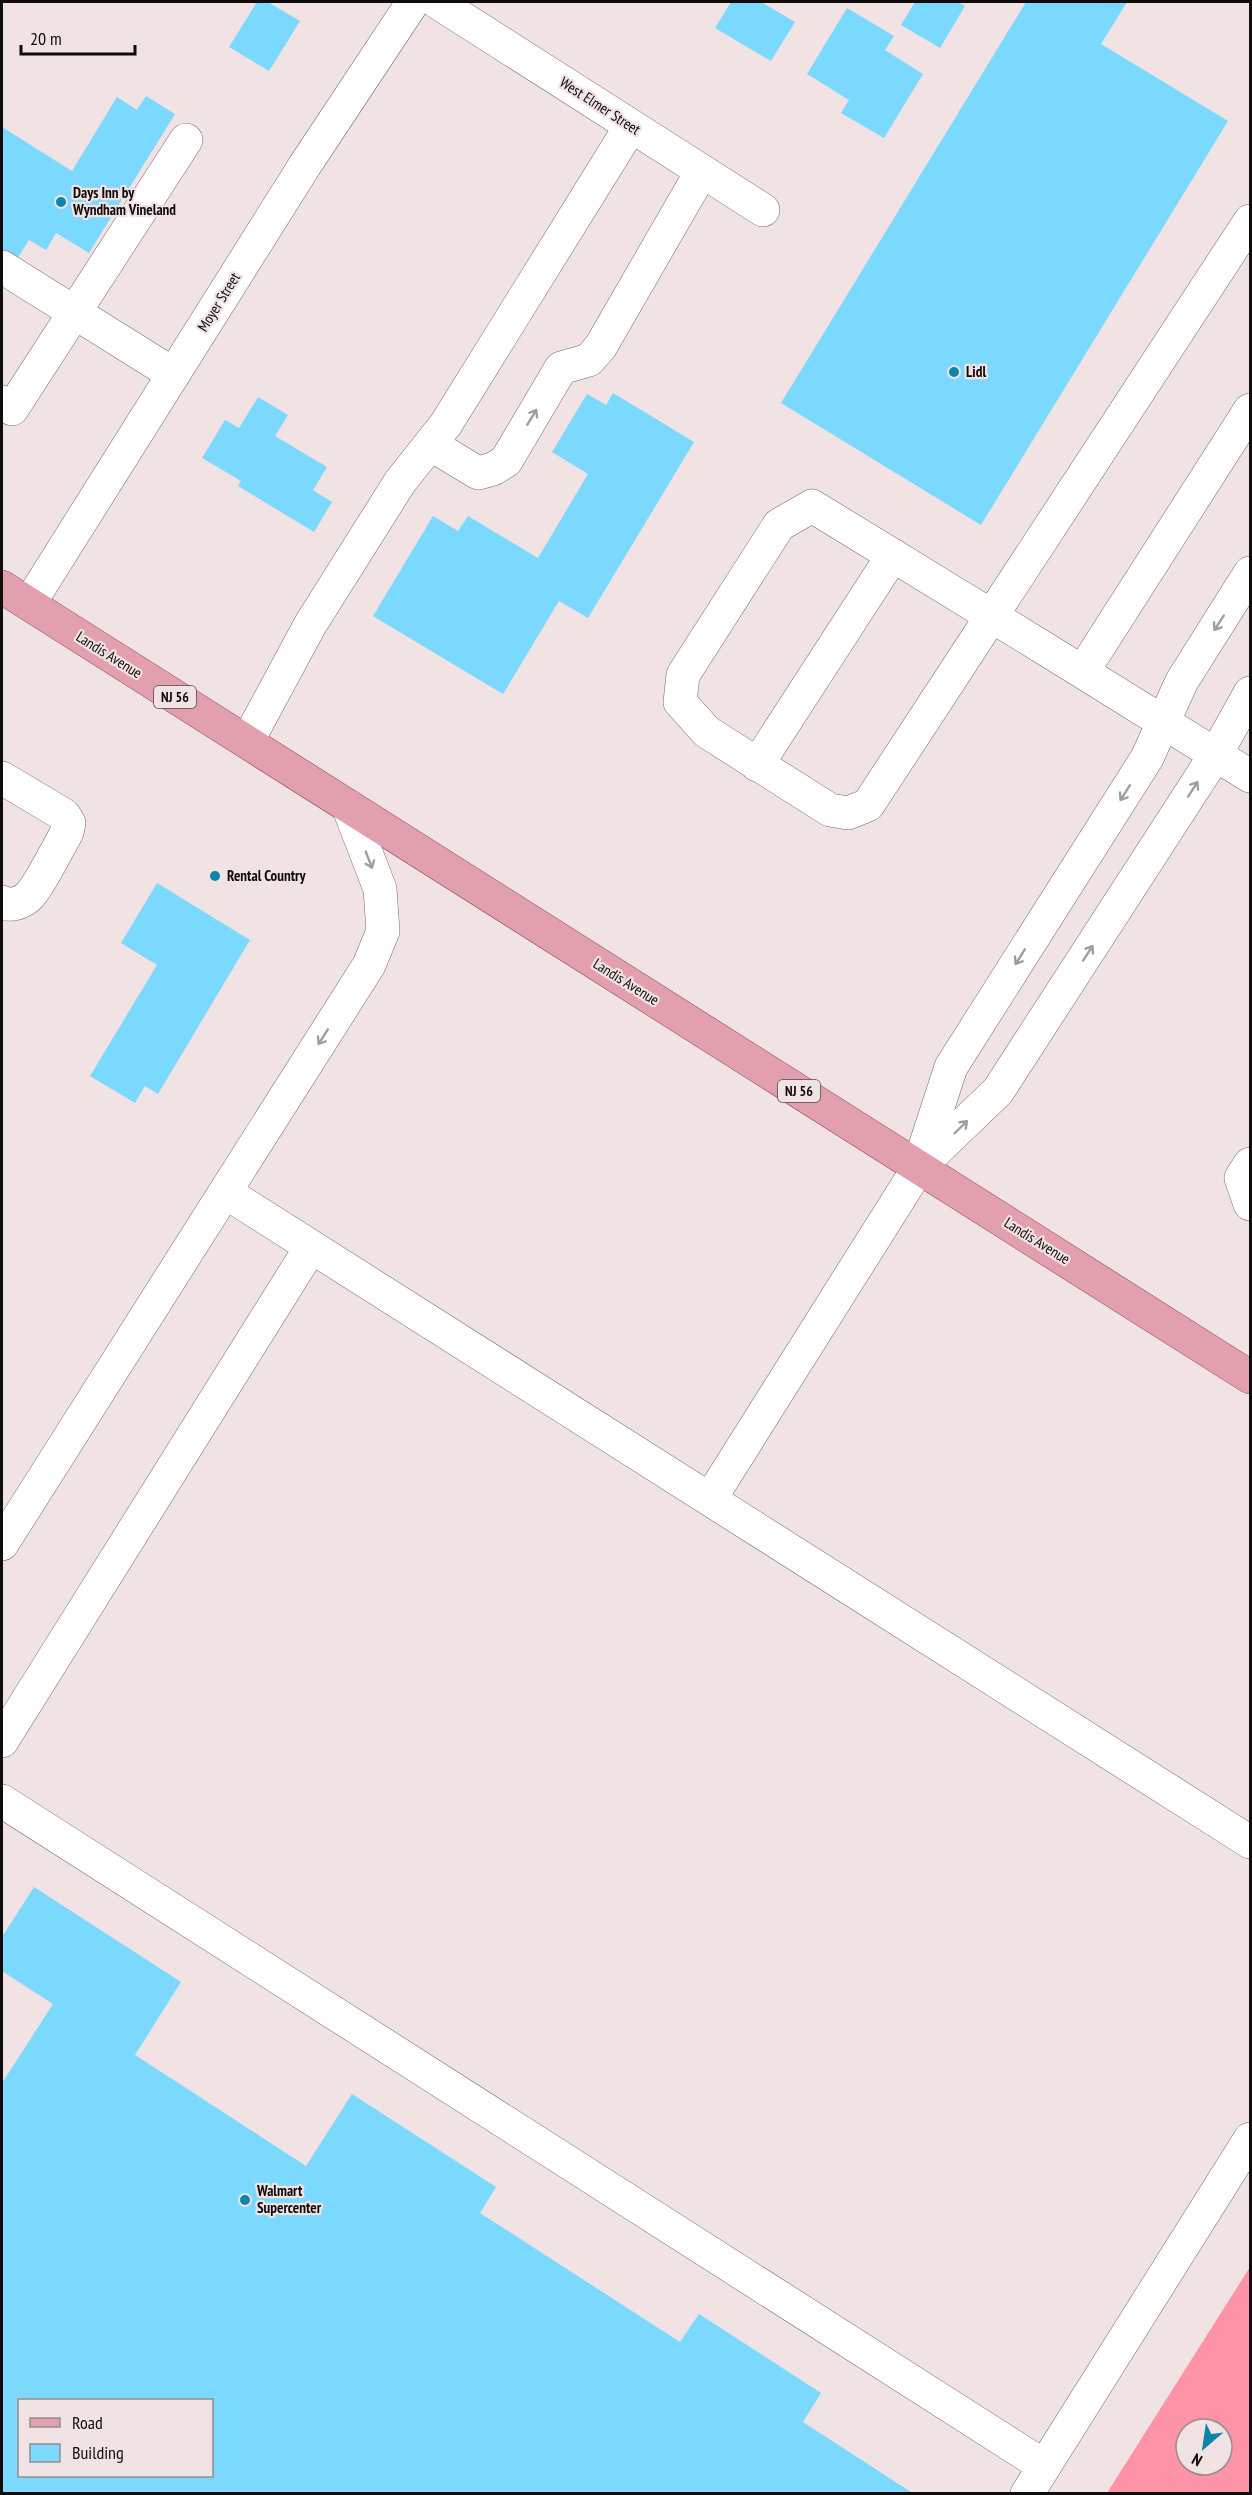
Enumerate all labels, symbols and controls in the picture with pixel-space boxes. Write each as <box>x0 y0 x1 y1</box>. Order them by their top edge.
scale bar <box>21 18 135 56</box>
text: 20 m <box>30 27 62 50</box>
street label: West Elmer Street <box>556 72 644 139</box>
place label: Days Inn by Wyndham Vineland <box>72 183 176 219</box>
marker: Days Inn by Wyndham Vineland <box>54 195 68 209</box>
street label: Moyer Street <box>193 269 244 335</box>
place label: Lidl <box>966 362 986 381</box>
marker: Lidl <box>947 365 961 379</box>
one-way arrow <box>526 409 538 426</box>
one-way arrow <box>1213 614 1225 630</box>
street label: Landis Avenue <box>73 627 146 682</box>
road number: NJ 56 <box>154 686 196 708</box>
one-way arrow <box>1187 781 1199 798</box>
one-way arrow <box>1119 784 1131 801</box>
one-way arrow <box>364 851 375 869</box>
place label: Rental Country <box>227 866 306 885</box>
marker: Rental Country <box>208 869 222 883</box>
one-way arrow <box>1082 945 1094 962</box>
one-way arrow <box>1014 948 1026 965</box>
street label: Landis Avenue <box>590 954 663 1009</box>
one-way arrow <box>317 1029 330 1046</box>
road number: NJ 56 <box>778 1080 820 1102</box>
one-way arrow <box>953 1120 968 1134</box>
street label: Landis Avenue <box>1001 1213 1074 1268</box>
place label: Walmart Supercenter <box>256 2181 322 2217</box>
marker: Walmart Supercenter <box>238 2193 252 2207</box>
legend <box>18 2399 213 2477</box>
text: Road <box>72 2411 103 2434</box>
north arrow <box>1174 2417 1234 2477</box>
text: Building <box>72 2441 124 2464</box>
text: N <box>1188 2449 1205 2471</box>

